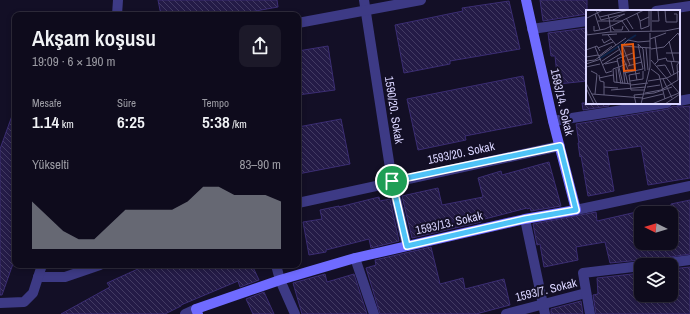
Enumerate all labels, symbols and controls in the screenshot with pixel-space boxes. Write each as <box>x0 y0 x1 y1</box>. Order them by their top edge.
inset map <box>586 10 680 104</box>
text: Akşam koşusu <box>32 23 156 53</box>
button: share <box>239 25 281 67</box>
text: 19:09 · 6 × 190 m <box>32 53 115 70</box>
street label: 1593/14. Sokak <box>547 67 578 137</box>
street label: 1590/20. Sokak <box>381 75 407 145</box>
text: Mesafe <box>32 96 62 110</box>
text: Süre <box>117 96 136 110</box>
text: Tempo <box>202 96 229 110</box>
text: 1.14 <box>32 110 59 133</box>
text: 6:25 <box>117 110 145 133</box>
text: 5:38 <box>202 110 230 133</box>
text: km <box>59 117 74 131</box>
text: /km <box>230 117 247 131</box>
street label: 1593/20. Sokak <box>426 138 496 168</box>
text: Yükselti <box>32 156 69 173</box>
text: 83–90 m <box>240 156 281 173</box>
pin <box>375 164 409 198</box>
icon: arrive <box>381 170 403 192</box>
north arrow <box>634 206 678 250</box>
map controls <box>634 206 678 302</box>
street label: 1593/13. Sokak <box>414 207 484 238</box>
button: layers <box>634 258 678 302</box>
street label: 1593/7. Sokak <box>514 275 579 305</box>

